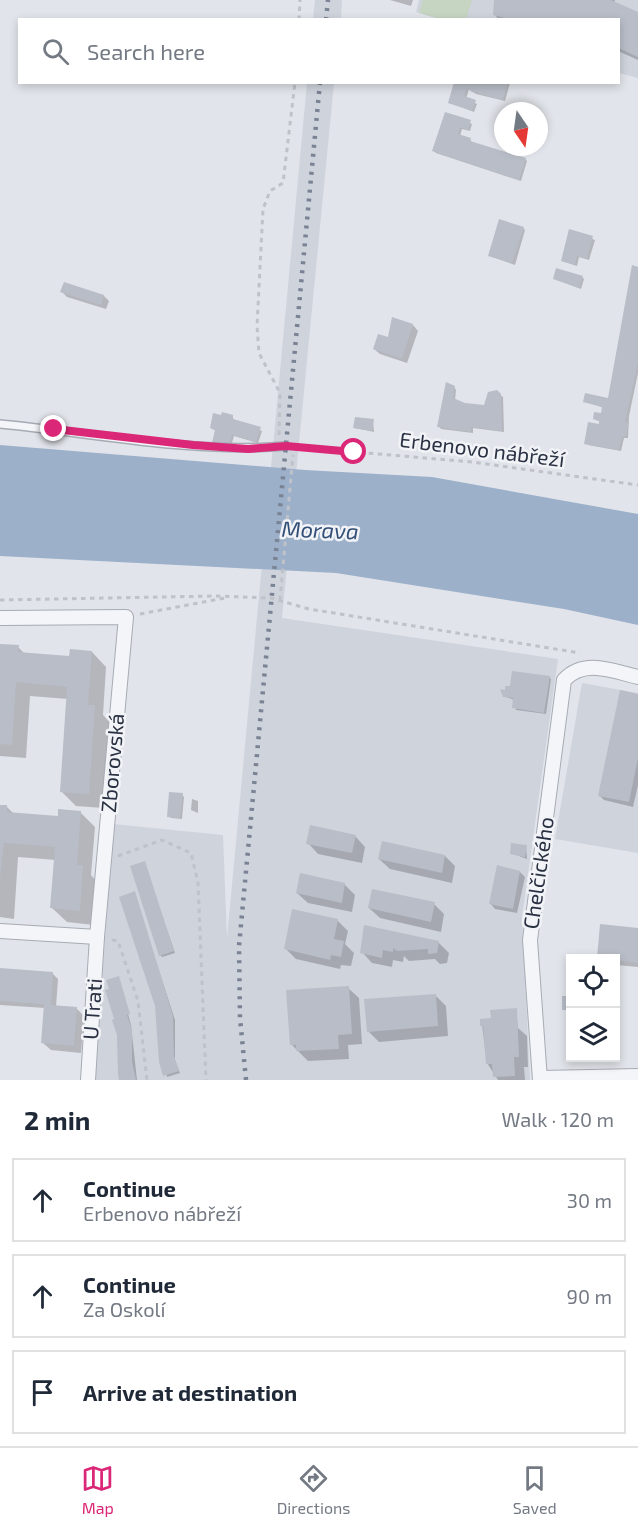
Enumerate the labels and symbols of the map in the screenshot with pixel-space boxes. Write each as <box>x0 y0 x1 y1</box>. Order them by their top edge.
north arrow <box>494 102 548 156</box>
route end <box>40 415 66 441</box>
street label: Erbenovo nábřeží <box>398 426 567 471</box>
route start <box>340 438 366 464</box>
water label: Morava <box>281 515 359 543</box>
street label: Zborovská <box>95 712 128 814</box>
street label: Chelčického <box>517 815 558 931</box>
street label: U Trati <box>77 977 106 1040</box>

